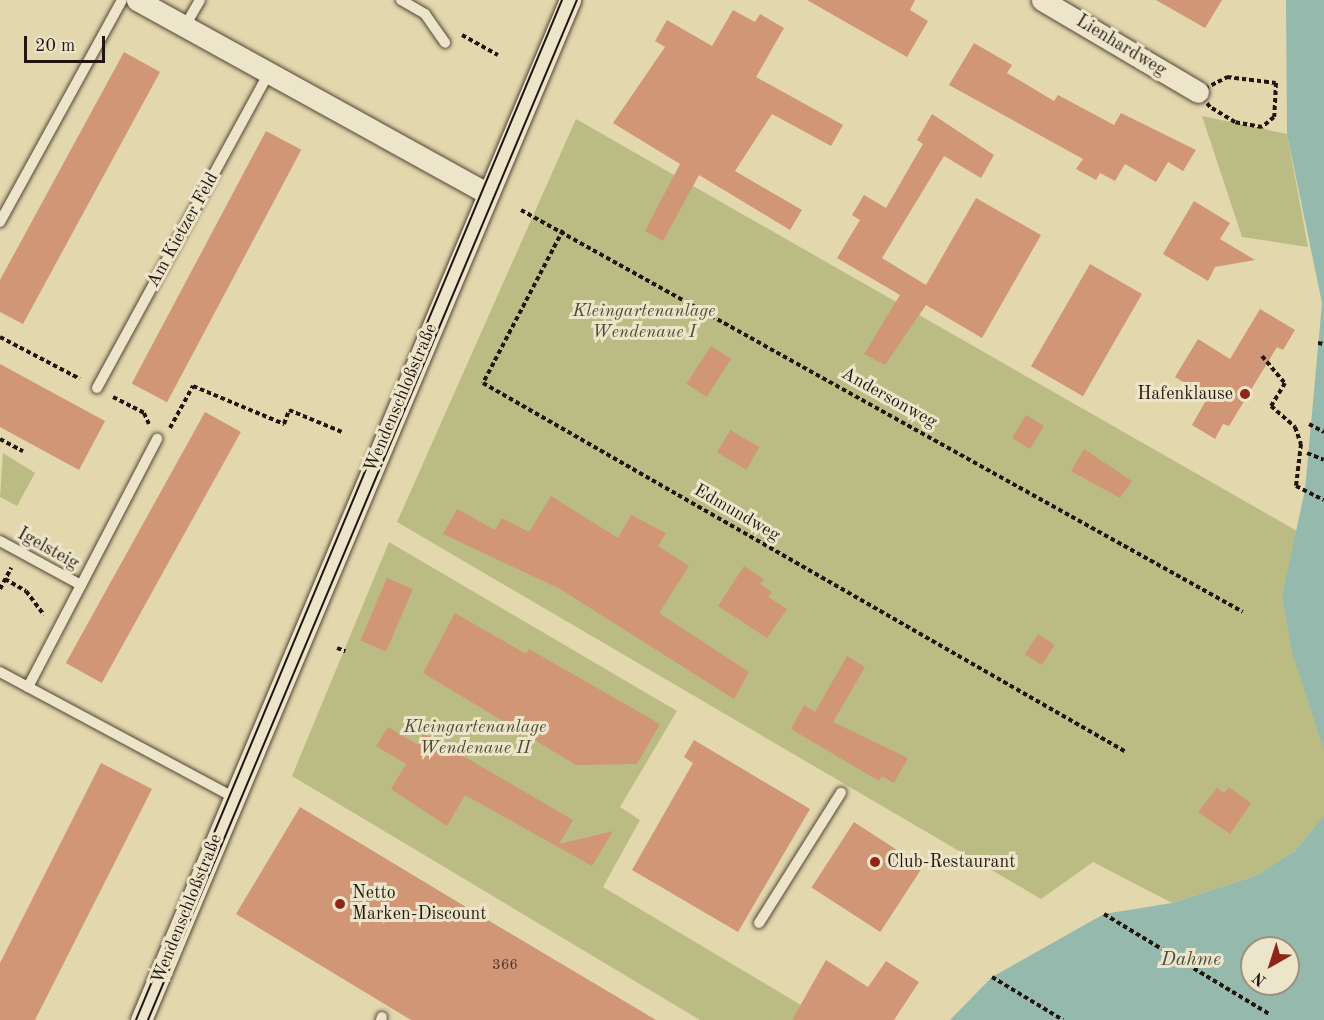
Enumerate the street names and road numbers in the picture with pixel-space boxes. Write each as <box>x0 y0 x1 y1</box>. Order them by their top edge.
street label: Lienhardweg <box>1072 11 1170 81</box>
street label: Am Kietzer Feld <box>142 169 224 291</box>
street label: Wendenschloßstraße <box>360 320 442 476</box>
street label: Andersonweg <box>837 363 941 433</box>
street label: Edmundweg <box>690 480 784 546</box>
street label: Igelsteig <box>13 523 83 575</box>
street label: Wendenschloßstraße <box>147 831 227 987</box>

